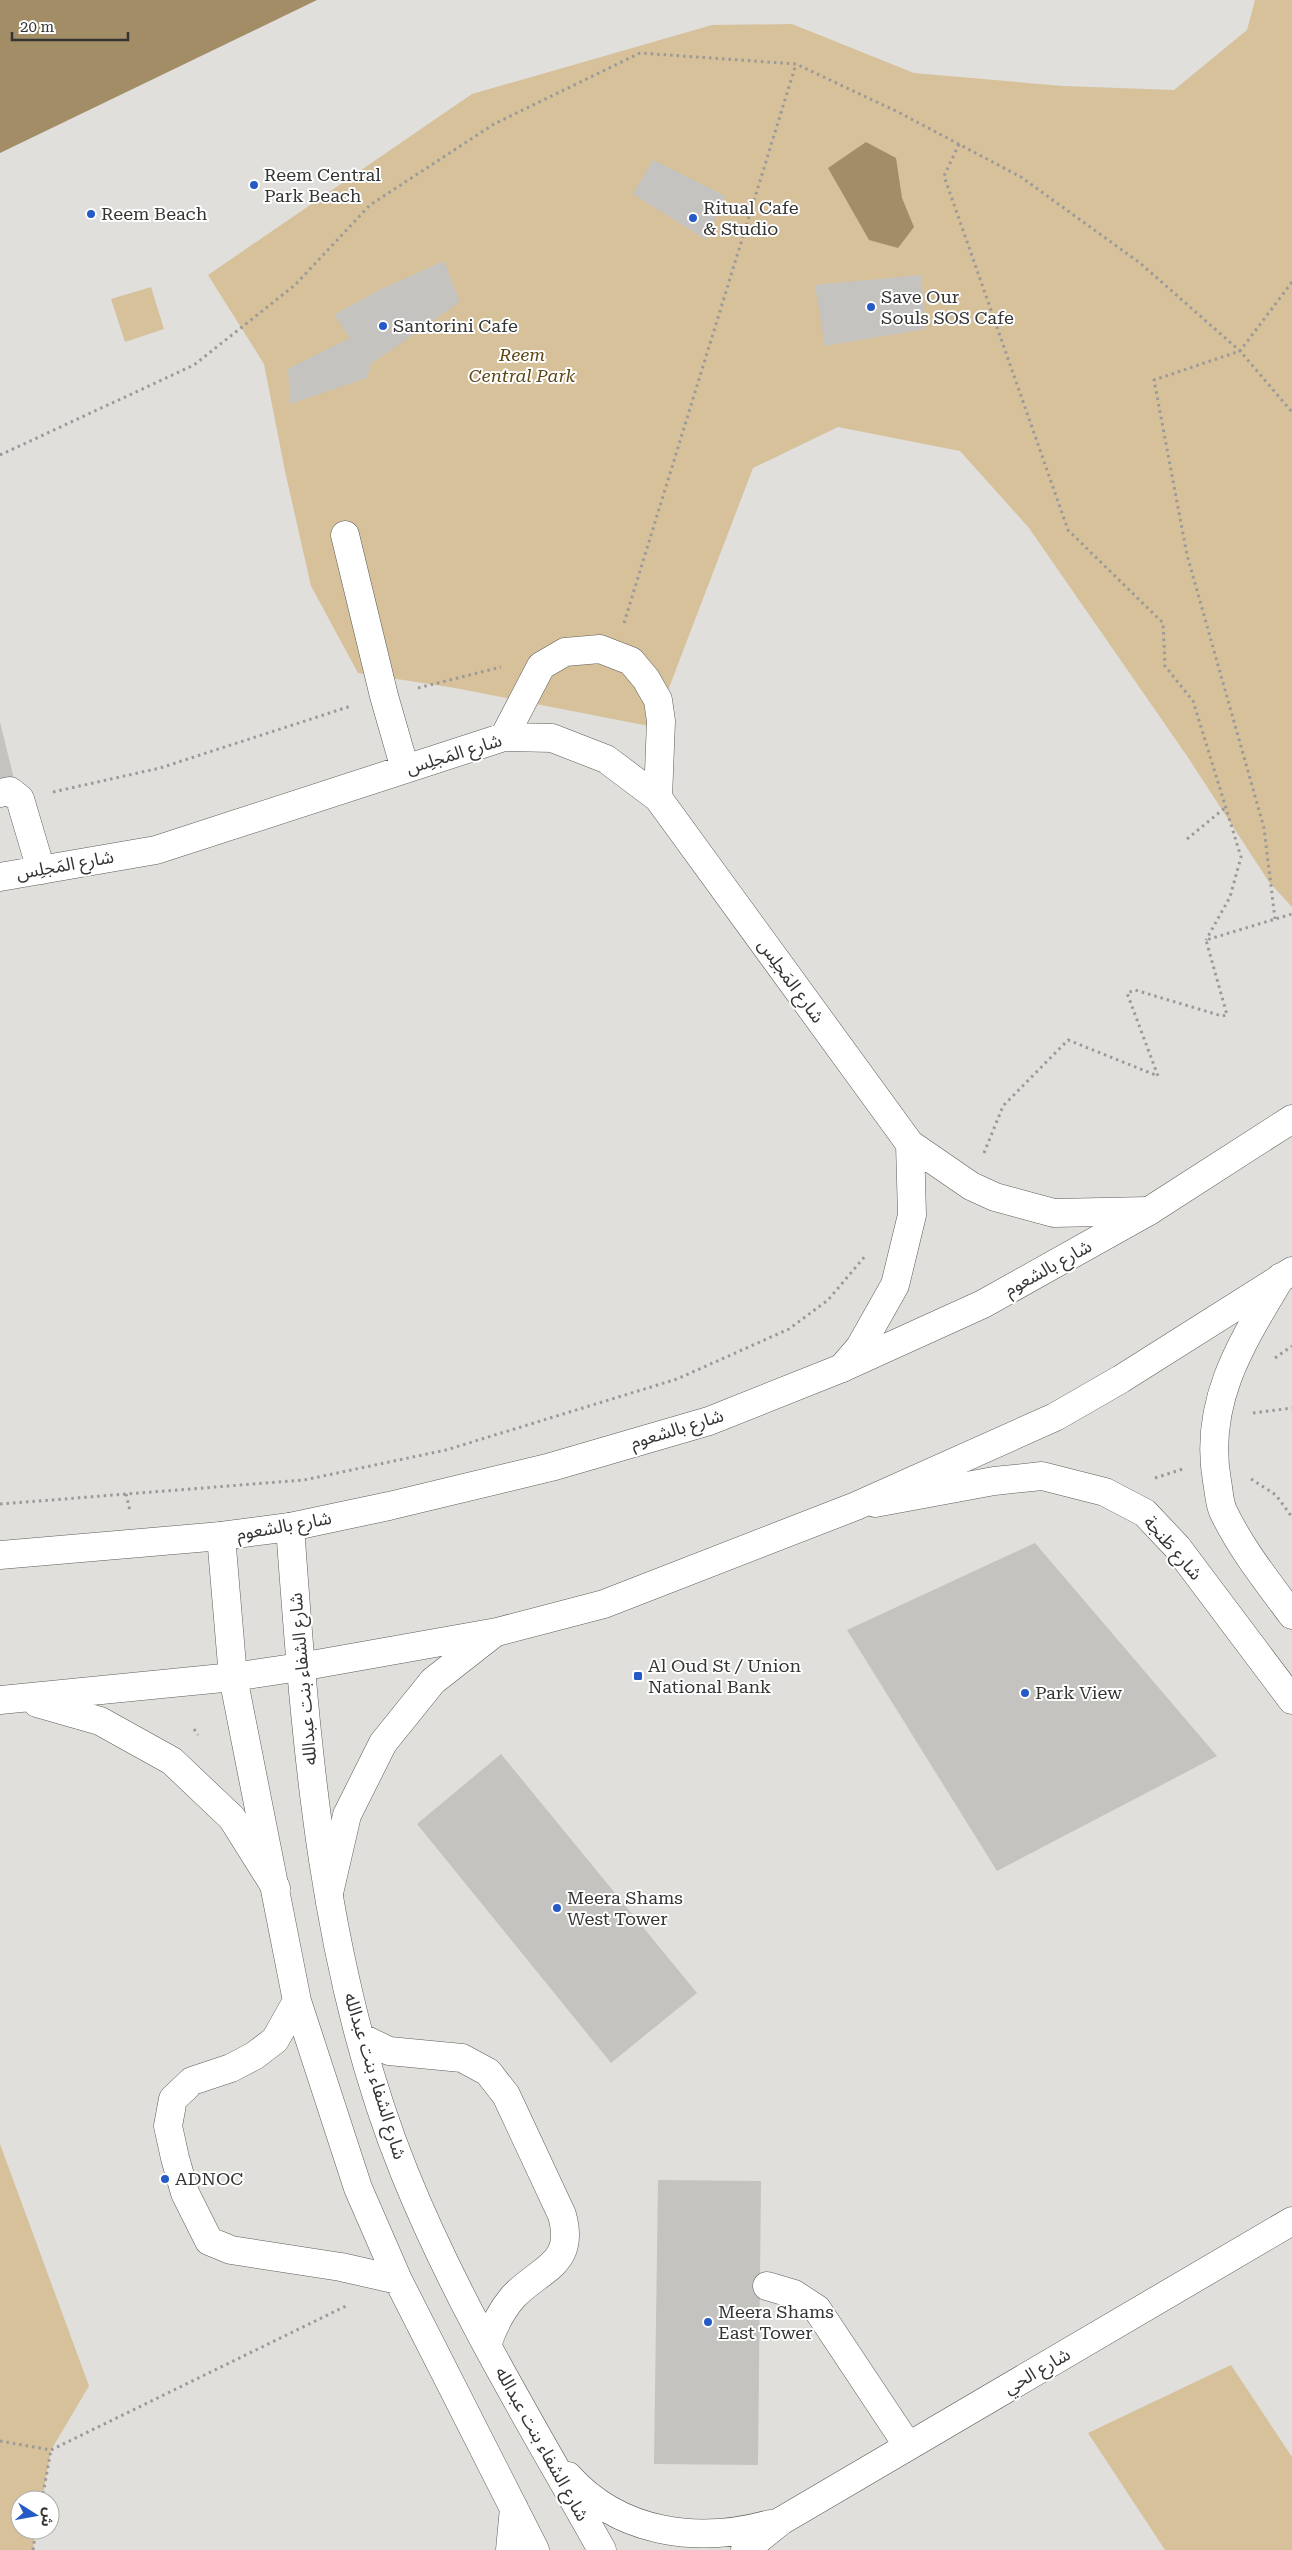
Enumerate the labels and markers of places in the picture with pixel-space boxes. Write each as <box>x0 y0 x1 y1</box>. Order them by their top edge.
place label: Reem Central Park Beach <box>264 164 381 206</box>
marker: Reem Central Park Beach <box>248 179 260 191</box>
place label: Ritual Cafe & Studio <box>703 197 799 239</box>
place label: Reem Beach <box>101 203 208 224</box>
marker: Reem Beach <box>85 208 97 220</box>
marker: Ritual Cafe & Studio <box>687 212 699 224</box>
place label: Save Our Souls SOS Cafe <box>881 286 1014 328</box>
marker: Save Our Souls SOS Cafe <box>865 301 877 313</box>
place label: Santorini Cafe <box>393 315 518 336</box>
marker: Santorini Cafe <box>377 320 389 332</box>
place label: Al Oud St / Union National Bank <box>648 1655 802 1697</box>
marker: Al Oud St / Union National Bank <box>632 1670 644 1682</box>
place label: Park View <box>1035 1682 1122 1703</box>
marker: Park View <box>1019 1687 1031 1699</box>
place label: Meera Shams West Tower <box>567 1887 683 1929</box>
marker: Meera Shams West Tower <box>551 1902 563 1914</box>
place label: ADNOC <box>175 2168 243 2189</box>
marker: ADNOC <box>159 2173 171 2185</box>
place label: Meera Shams East Tower <box>718 2301 834 2343</box>
marker: Meera Shams East Tower <box>702 2316 714 2328</box>

